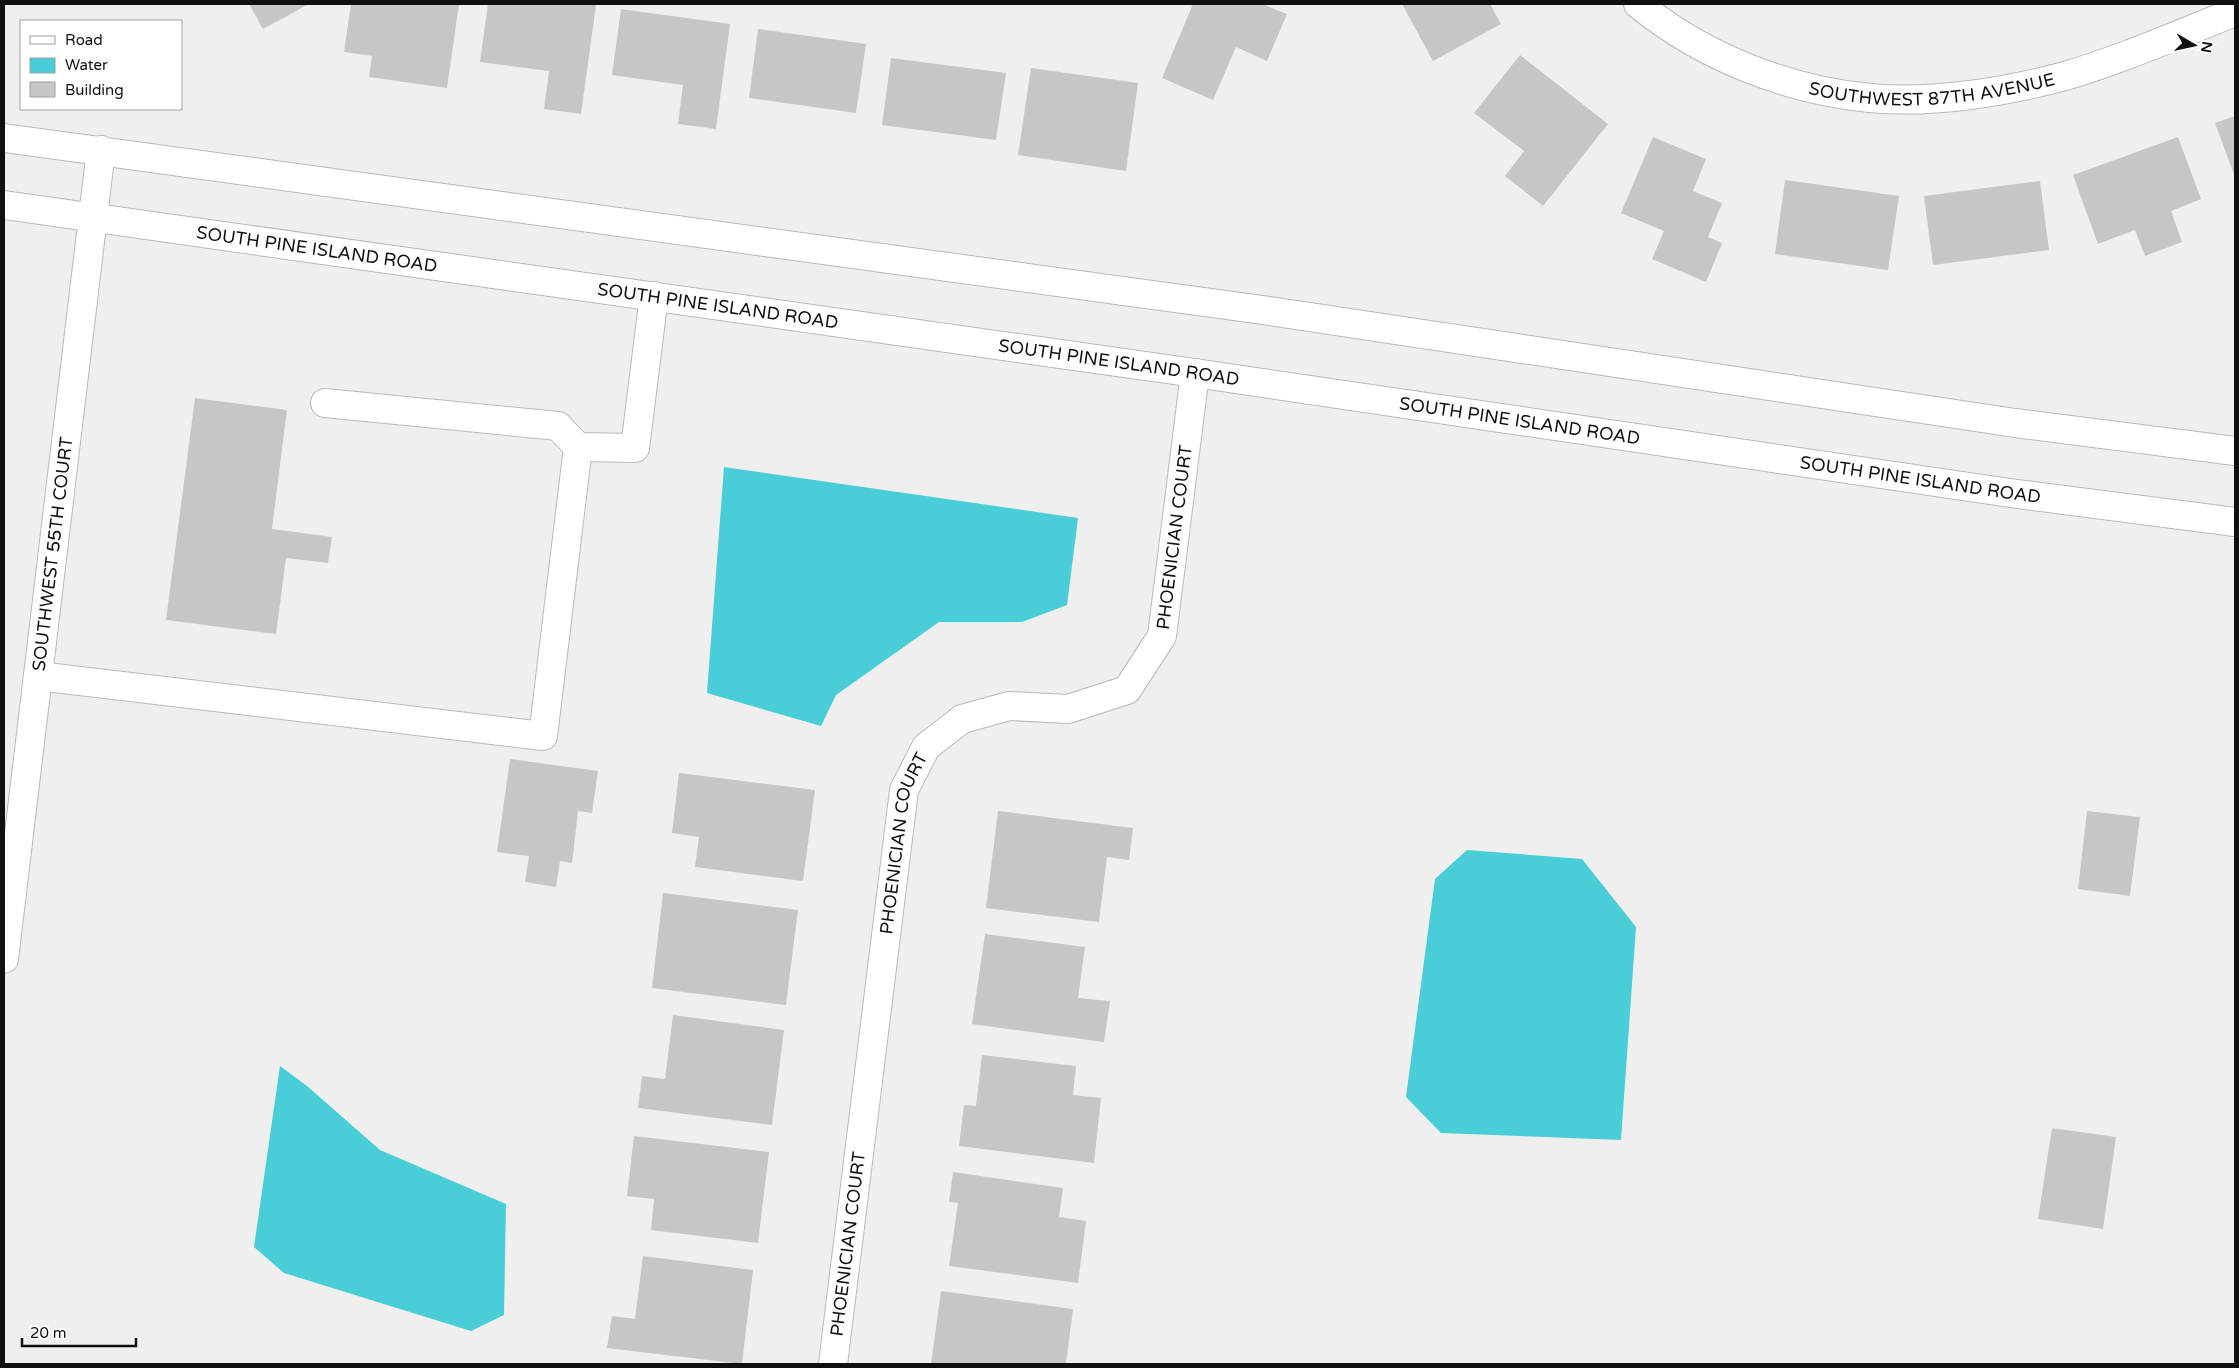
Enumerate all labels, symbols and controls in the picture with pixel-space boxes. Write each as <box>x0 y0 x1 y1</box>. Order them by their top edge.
legend <box>20 20 182 110</box>
north arrow <box>2169 20 2219 70</box>
text: Road <box>65 31 103 49</box>
text: N <box>2197 40 2216 54</box>
text: Water <box>65 56 108 74</box>
street label: SOUTHWEST 87TH AVENUE <box>1807 68 2057 111</box>
text: Building <box>65 81 124 99</box>
street label: SOUTH PINE ISLAND ROAD <box>195 221 439 277</box>
street label: SOUTH PINE ISLAND ROAD <box>596 278 840 334</box>
street label: SOUTH PINE ISLAND ROAD <box>997 334 1241 390</box>
street label: SOUTH PINE ISLAND ROAD <box>1398 392 1642 449</box>
street label: SOUTHWEST 55TH COURT <box>28 435 78 672</box>
street label: PHOENICIAN COURT <box>1152 444 1197 631</box>
street label: SOUTH PINE ISLAND ROAD <box>1799 451 2042 508</box>
street label: PHOENICIAN COURT <box>875 749 932 936</box>
street label: PHOENICIAN COURT <box>826 1150 870 1338</box>
scale bar <box>22 1316 136 1348</box>
text: 20 m <box>30 1324 67 1342</box>

